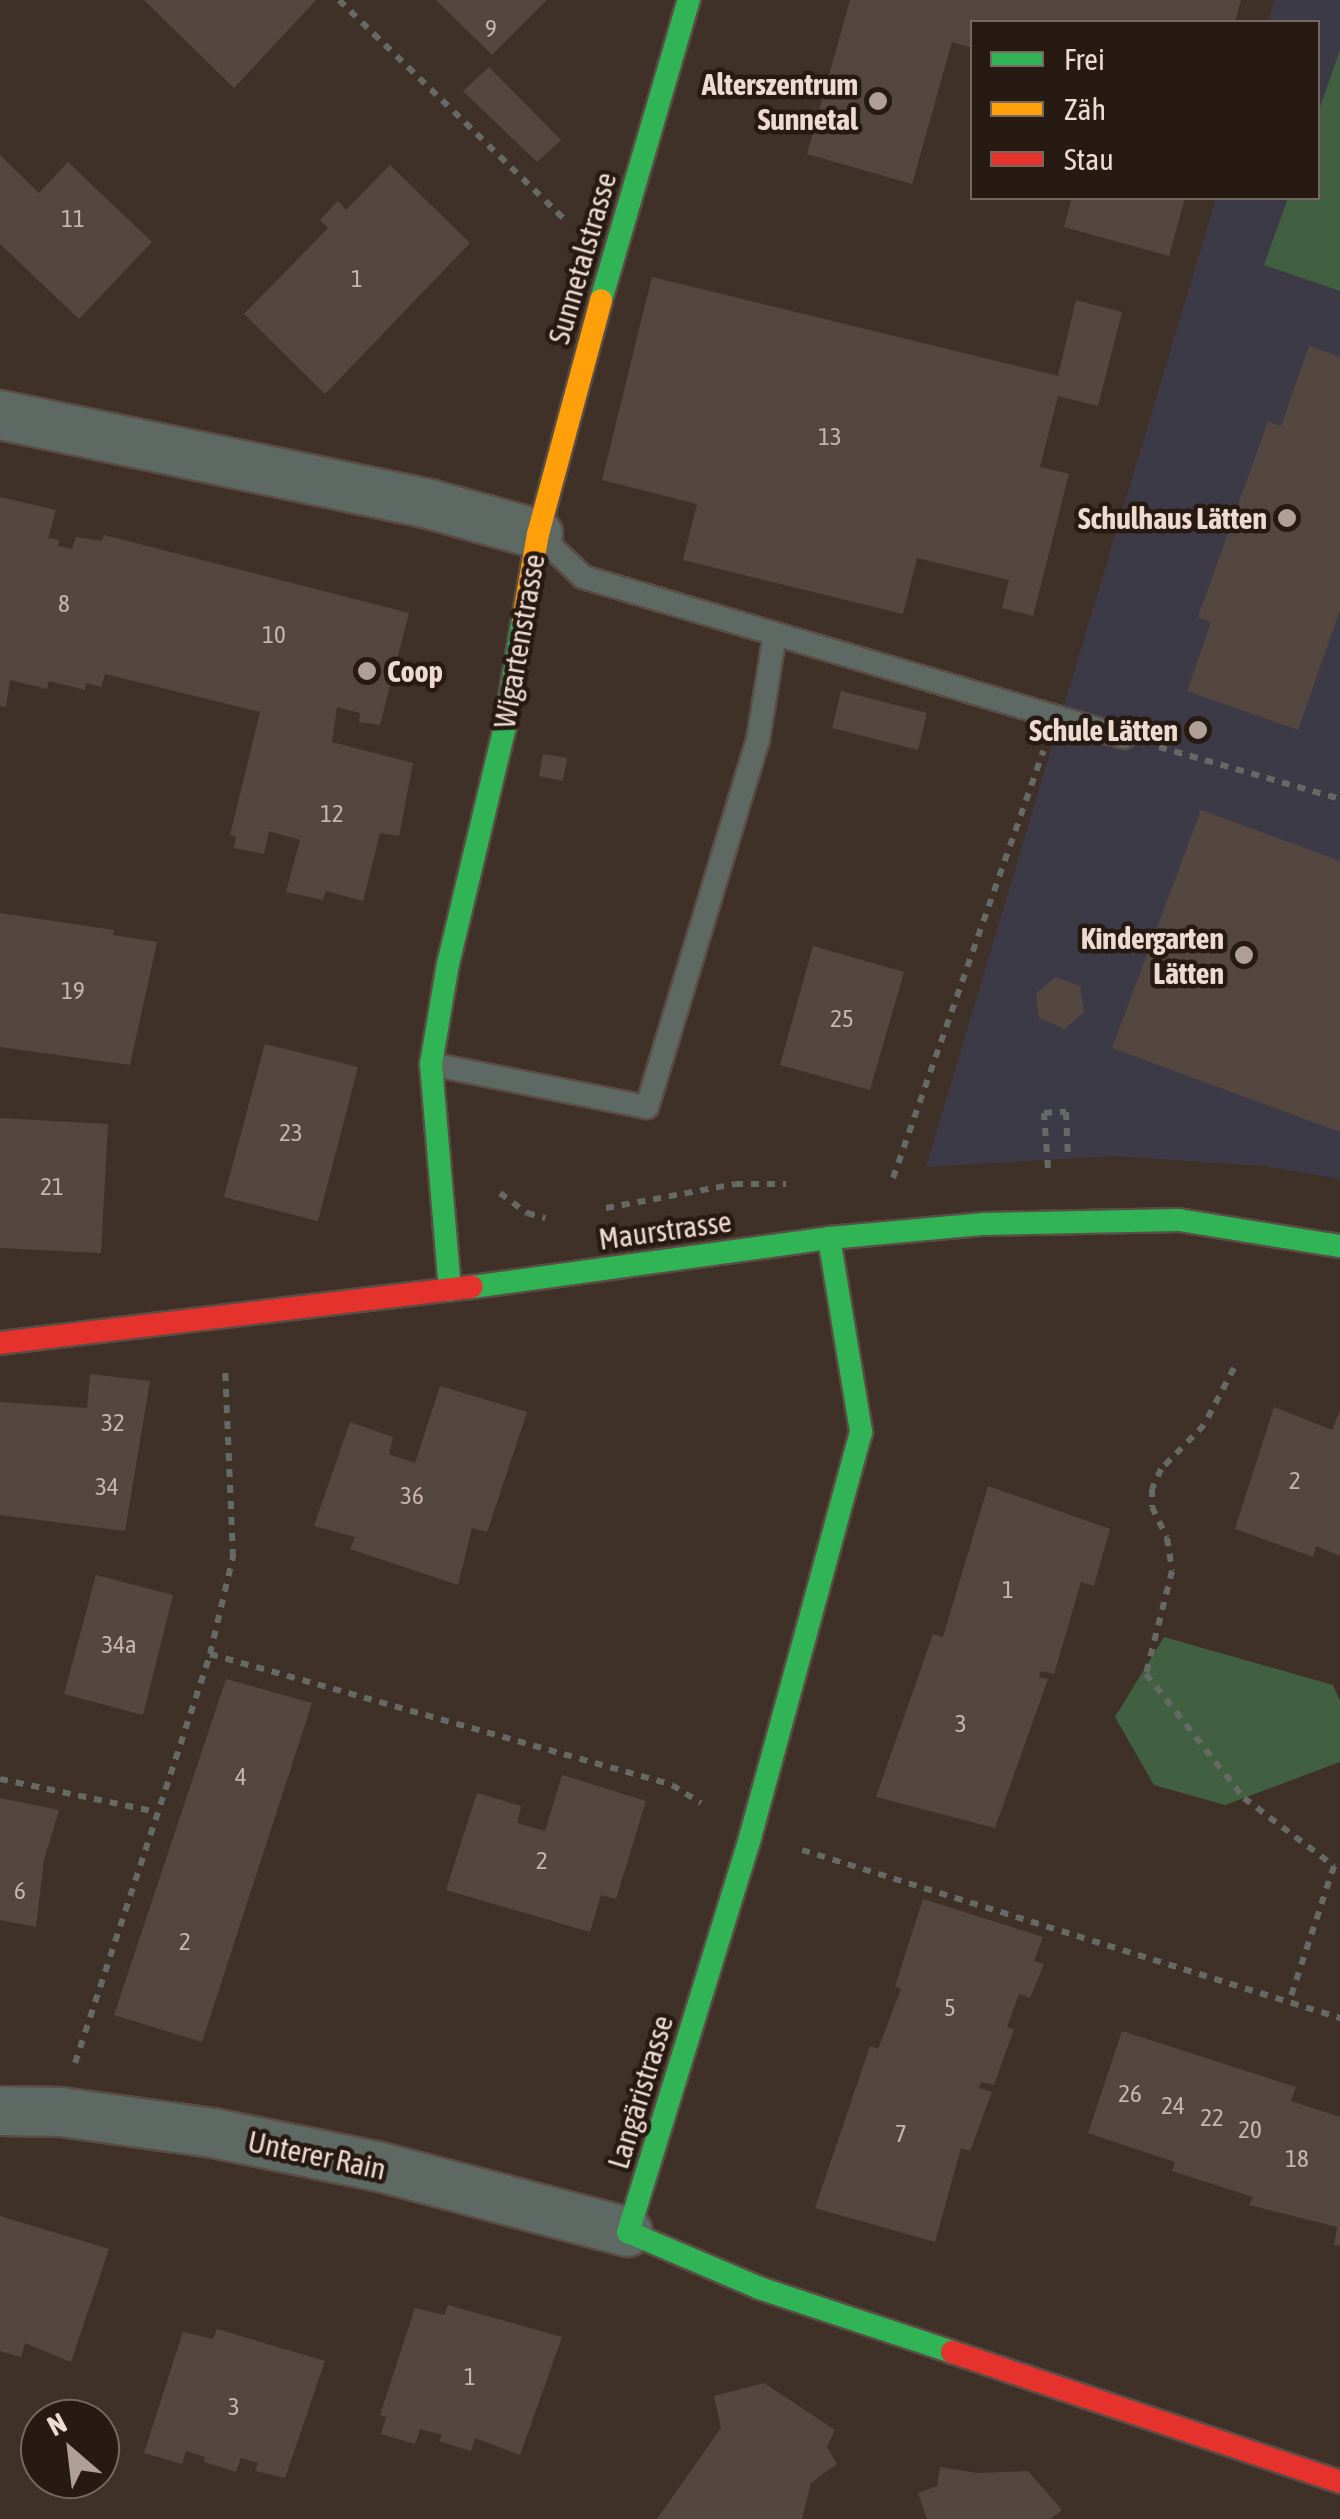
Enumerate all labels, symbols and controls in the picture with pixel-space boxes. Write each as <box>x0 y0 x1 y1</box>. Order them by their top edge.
house number: 9 <box>485 13 497 43</box>
legend <box>970 20 1320 200</box>
text: Frei <box>1064 42 1105 76</box>
place label: Alterszentrum Sunnetal <box>702 66 858 136</box>
marker: Alterszentrum Sunnetal <box>867 90 889 112</box>
text: Zäh <box>1064 92 1106 126</box>
text: Stau <box>1064 142 1114 176</box>
street label: Sunnetalstrasse <box>540 168 624 348</box>
house number: 11 <box>61 203 85 233</box>
house number: 1 <box>351 263 363 293</box>
house number: 13 <box>818 421 842 451</box>
place label: Schulhaus Lätten <box>1078 500 1267 536</box>
marker: Schulhaus Lätten <box>1276 507 1298 529</box>
street label: Wigartenstrasse <box>486 551 552 731</box>
house number: 8 <box>58 588 70 618</box>
house number: 10 <box>262 619 286 649</box>
place label: Coop <box>387 653 443 689</box>
marker: Coop <box>356 660 378 682</box>
place label: Schule Lätten <box>1029 712 1178 748</box>
marker: Schule Lätten <box>1187 719 1209 741</box>
house number: 12 <box>320 798 344 828</box>
place label: Kindergarten Lätten <box>1081 920 1224 990</box>
marker: Kindergarten Lätten <box>1233 944 1255 966</box>
house number: 19 <box>61 975 85 1005</box>
house number: 25 <box>830 1003 854 1033</box>
house number: 23 <box>279 1117 303 1147</box>
house number: 21 <box>40 1171 64 1201</box>
street label: Maurstrasse <box>596 1203 734 1257</box>
house number: 32 <box>101 1407 125 1437</box>
house number: 2 <box>1289 1465 1301 1495</box>
house number: 34 <box>95 1471 119 1501</box>
house number: 36 <box>400 1480 424 1510</box>
house number: 1 <box>1002 1574 1014 1604</box>
house number: 34a <box>101 1629 137 1659</box>
house number: 3 <box>955 1708 967 1738</box>
house number: 4 <box>235 1761 247 1791</box>
house number: 2 <box>536 1845 548 1875</box>
house number: 6 <box>14 1875 26 1905</box>
house number: 2 <box>179 1926 191 1956</box>
house number: 5 <box>944 1992 956 2022</box>
street label: Langäristrasse <box>600 2011 680 2173</box>
house number: 26 <box>1118 2078 1142 2108</box>
house number: 24 <box>1161 2090 1185 2120</box>
house number: 22 <box>1200 2102 1224 2132</box>
house number: 20 <box>1238 2114 1262 2144</box>
house number: 7 <box>895 2118 907 2148</box>
street label: Unterer Rain <box>245 2123 389 2187</box>
house number: 18 <box>1285 2143 1309 2173</box>
house number: 1 <box>464 2361 476 2391</box>
house number: 3 <box>228 2391 240 2421</box>
north arrow <box>20 2399 120 2499</box>
text: N <box>42 2406 72 2442</box>

